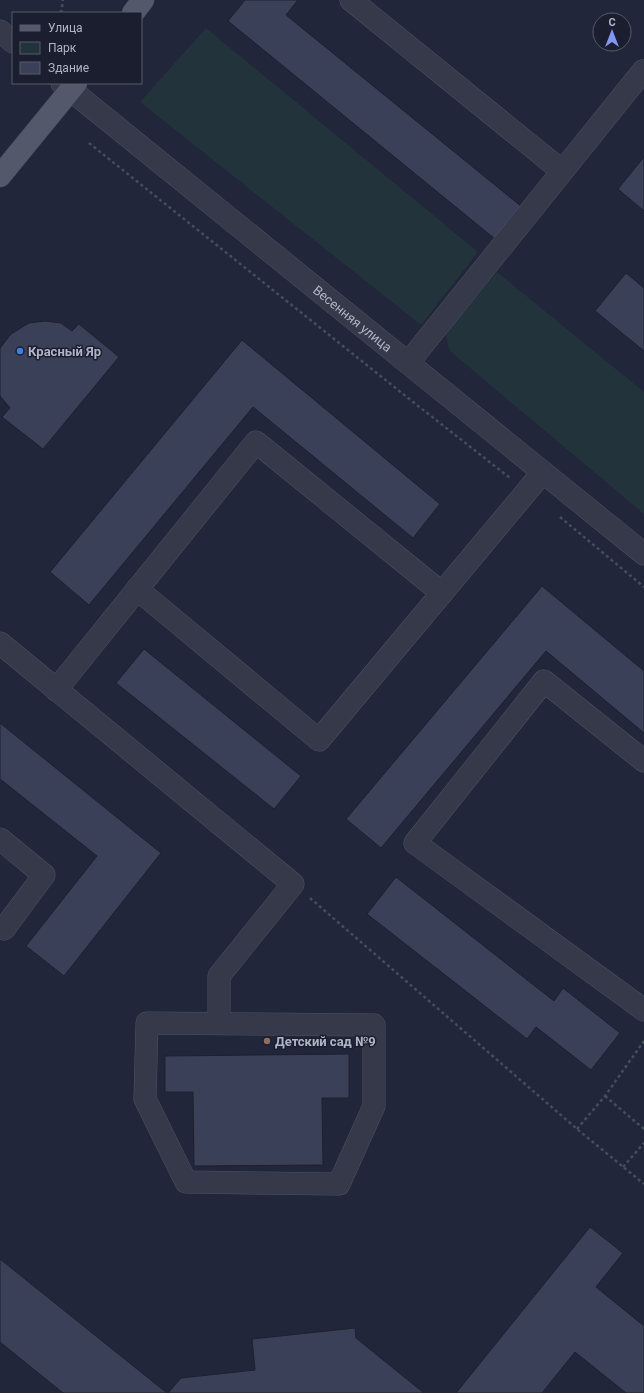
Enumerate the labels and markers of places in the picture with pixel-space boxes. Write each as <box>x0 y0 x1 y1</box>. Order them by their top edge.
place label: Красный Яр <box>28 344 101 359</box>
marker: Красный Яр <box>15 346 25 356</box>
place label: Детский сад №9 <box>275 1034 376 1049</box>
marker: Детский сад №9 <box>262 1036 272 1046</box>

